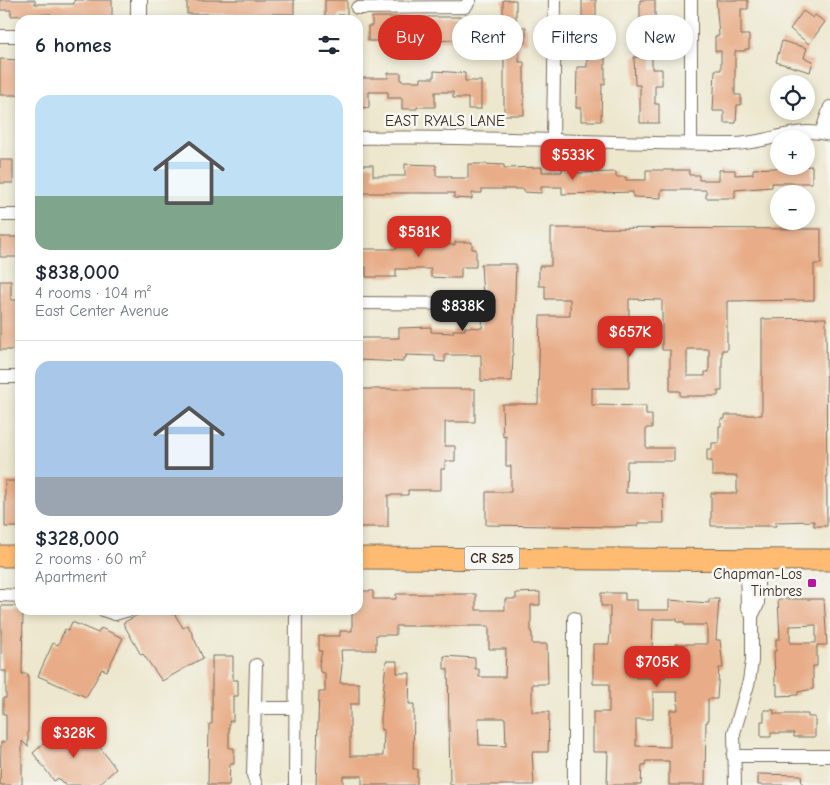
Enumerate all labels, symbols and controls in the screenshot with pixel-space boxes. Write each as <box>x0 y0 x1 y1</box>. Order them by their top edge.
chip: Buy <box>378 15 442 60</box>
chip: Rent <box>452 15 523 60</box>
chip: Filters <box>533 15 616 60</box>
chip: New <box>626 15 693 60</box>
icon: filters <box>315 31 343 59</box>
text: 6 homes <box>35 33 111 57</box>
map controls <box>770 75 815 230</box>
button: locate <box>770 75 815 120</box>
street label: EAST RYALS LANE <box>385 112 505 130</box>
icon: home <box>144 128 234 218</box>
button: + <box>770 130 815 175</box>
pin: $533K <box>538 138 608 181</box>
text: $533K <box>552 146 594 164</box>
button: − <box>770 185 815 230</box>
pin: $581K <box>384 216 454 258</box>
text: $581K <box>398 223 440 241</box>
text: $838,000 <box>35 260 120 284</box>
text: 4 rooms · 104 m² <box>35 284 151 302</box>
pin: $838K <box>428 290 498 332</box>
text: $838K <box>442 297 484 315</box>
text: East Center Avenue <box>35 302 169 320</box>
pin: $657K <box>595 316 665 358</box>
text: $657K <box>609 323 651 341</box>
icon: home <box>144 393 234 483</box>
text: $328,000 <box>35 526 119 550</box>
road number: CR S25 <box>464 546 520 570</box>
text: 2 rooms · 60 m² <box>35 550 146 568</box>
place label: Chapman-Los Timbres <box>713 565 802 600</box>
text: Apartment <box>35 568 107 586</box>
marker: Chapman-Los Timbres <box>806 577 818 589</box>
pin: $705K <box>622 646 692 688</box>
text: $705K <box>635 653 679 671</box>
pin: $328K <box>39 716 109 759</box>
text: $328K <box>53 724 95 742</box>

